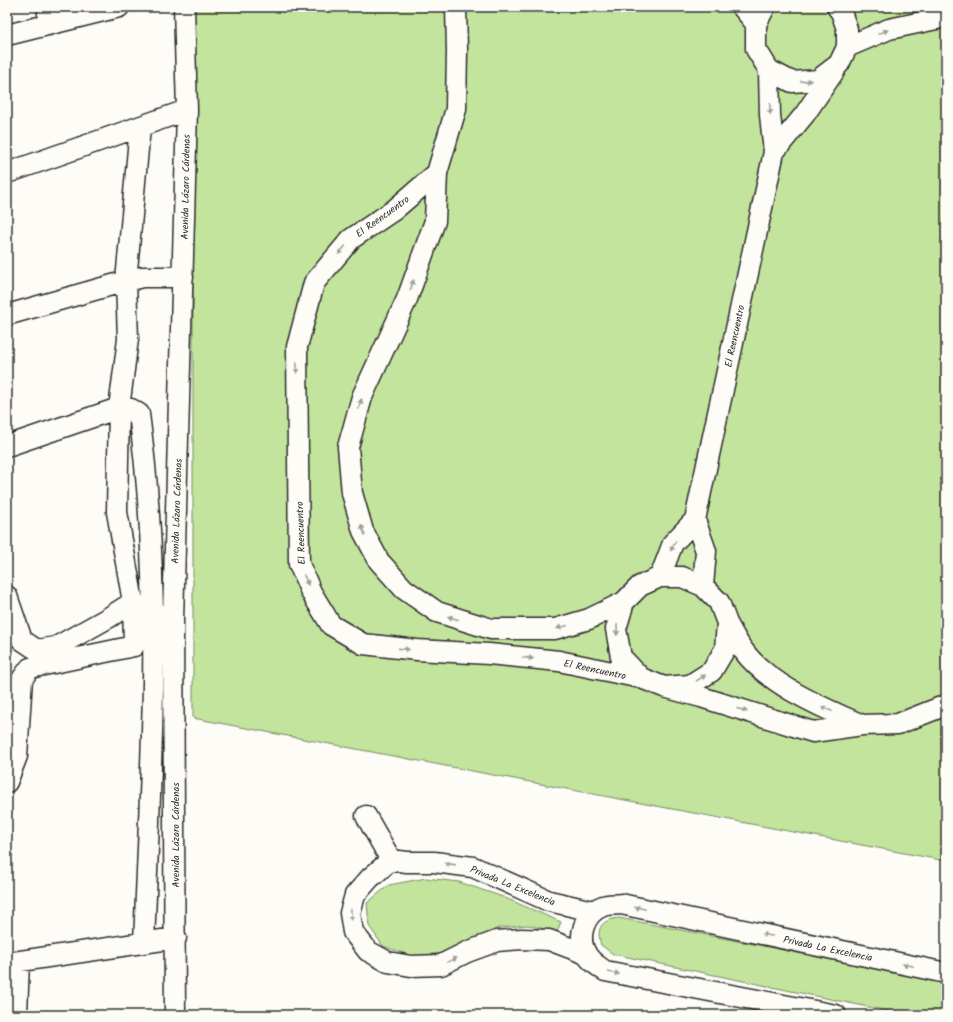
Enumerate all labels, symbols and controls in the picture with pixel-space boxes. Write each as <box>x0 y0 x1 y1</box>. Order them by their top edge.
one-way arrow <box>877 29 888 35</box>
one-way arrow <box>800 77 812 84</box>
one-way arrow <box>767 103 773 116</box>
street label: Avenida Lázaro Cárdenas <box>177 134 195 240</box>
street label: El Reencuentro <box>352 191 413 242</box>
one-way arrow <box>337 245 346 255</box>
one-way arrow <box>409 278 415 290</box>
street label: El Reencuentro <box>721 303 749 369</box>
one-way arrow <box>294 362 300 375</box>
one-way arrow <box>357 398 363 410</box>
street label: Avenida Lázaro Cárdenas <box>167 458 187 564</box>
street label: El Reencuentro <box>292 501 310 565</box>
one-way arrow <box>360 524 366 536</box>
one-way arrow <box>670 540 676 552</box>
one-way arrow <box>303 575 309 586</box>
one-way arrow <box>447 615 459 621</box>
one-way arrow <box>556 624 568 630</box>
one-way arrow <box>614 624 621 636</box>
one-way arrow <box>398 646 410 652</box>
one-way arrow <box>521 655 534 661</box>
street label: El Reencuentro <box>562 656 628 684</box>
one-way arrow <box>696 674 706 682</box>
one-way arrow <box>821 706 833 712</box>
one-way arrow <box>736 707 748 713</box>
street label: Avenida Lázaro Cárdenas <box>168 782 184 888</box>
one-way arrow <box>444 861 456 867</box>
street label: Privada La Excelencia <box>468 862 558 910</box>
one-way arrow <box>634 905 646 911</box>
one-way arrow <box>348 908 354 921</box>
one-way arrow <box>761 932 773 938</box>
street label: Privada La Excelencia <box>782 932 874 966</box>
one-way arrow <box>446 957 458 963</box>
one-way arrow <box>902 962 914 968</box>
one-way arrow <box>608 970 620 976</box>

